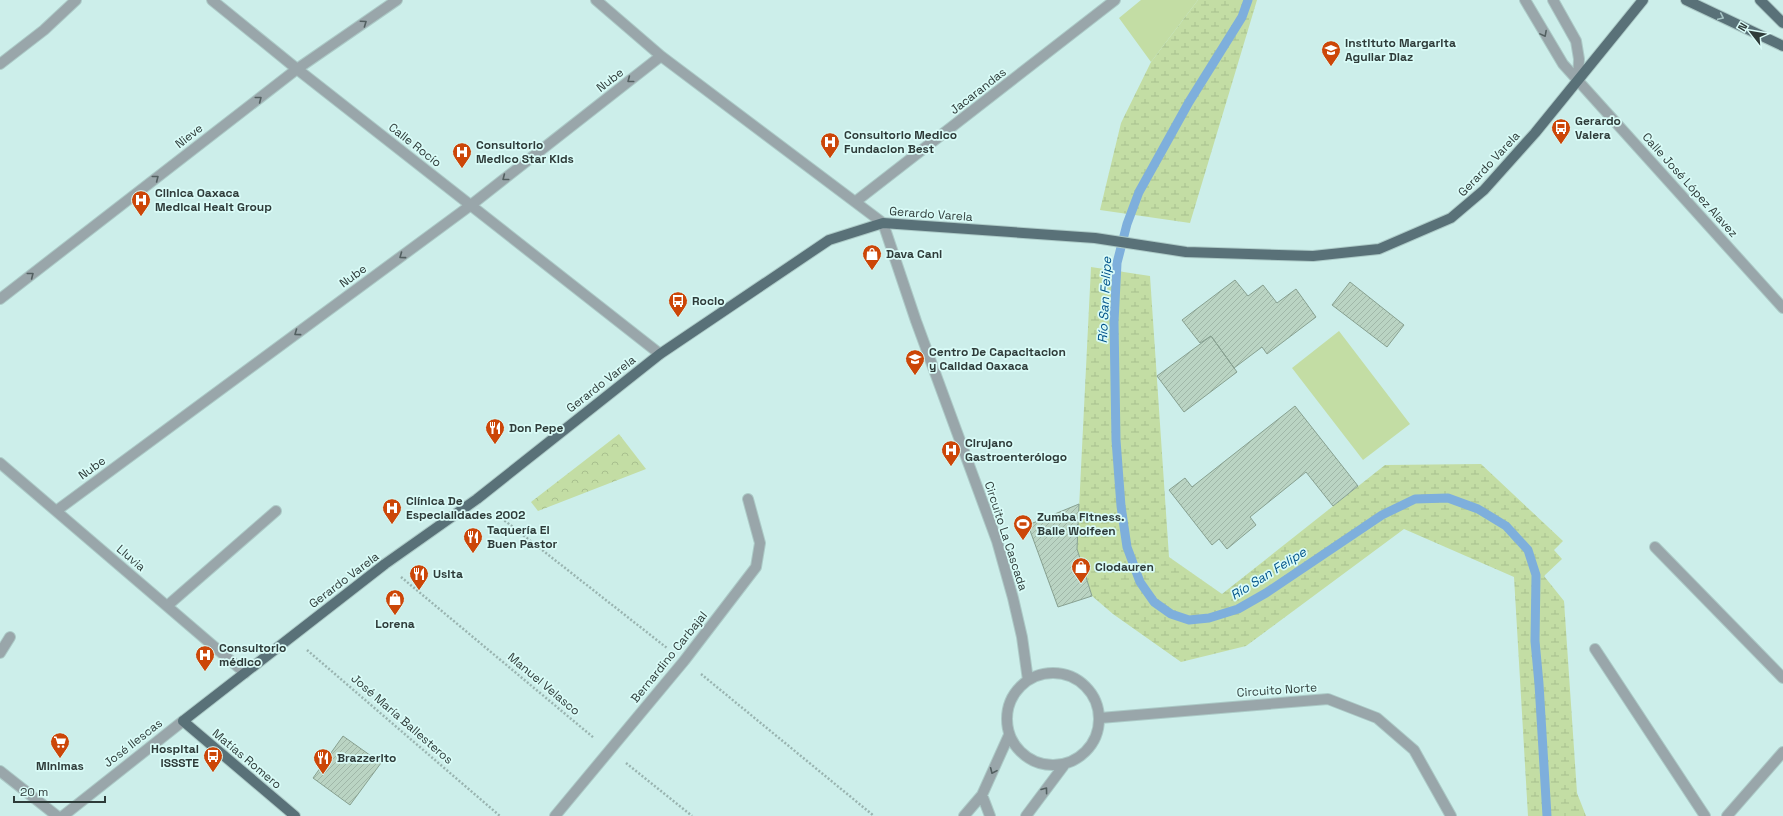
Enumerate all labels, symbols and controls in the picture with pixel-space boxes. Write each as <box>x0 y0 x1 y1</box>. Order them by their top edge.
one-way arrow <box>1717 12 1725 20</box>
north arrow <box>1731 12 1771 52</box>
one-way arrow <box>360 20 367 28</box>
text: N <box>1735 20 1750 34</box>
one-way arrow <box>1540 30 1547 37</box>
place label: Instituto Margarita Aguilar Diaz <box>1345 35 1456 65</box>
school or university icon: Instituto Margarita Aguilar Diaz <box>1320 39 1342 67</box>
street label: Nube <box>593 64 627 96</box>
street label: Jacarandas <box>947 64 1009 118</box>
one-way arrow <box>627 76 634 83</box>
one-way arrow <box>254 96 261 103</box>
place label: Gerardo Valera <box>1575 113 1621 143</box>
bus stop icon: Gerardo Valera <box>1550 117 1572 145</box>
street label: Calle Rocío <box>385 119 445 171</box>
street label: Nieve <box>172 120 206 152</box>
place label: Consultorio Medico Fundacion Best <box>844 127 957 157</box>
street label: Gerardo Varela <box>1455 128 1523 200</box>
street label: Calle José López Alavez <box>1639 129 1741 241</box>
hospital icon: Consultorio Medico Fundacion Best <box>819 131 841 159</box>
place label: Consultorio Medico Star Kids <box>476 137 574 167</box>
hospital icon: Consultorio Medico Star Kids <box>451 141 473 169</box>
one-way arrow <box>503 173 510 180</box>
one-way arrow <box>151 176 158 183</box>
place label: Clinica Oaxaca Medical Healt Group <box>155 185 272 215</box>
hospital icon: Clinica Oaxaca Medical Healt Group <box>130 189 152 217</box>
street label: Gerardo Varela <box>889 203 973 225</box>
shop icon: Dava Cani <box>861 243 883 271</box>
place label: Dava Cani <box>886 246 942 262</box>
one-way arrow <box>399 251 406 258</box>
water label: Río San Felipe <box>1094 255 1115 344</box>
street label: Nube <box>336 261 370 291</box>
one-way arrow <box>26 273 33 280</box>
bus stop icon: Rocio <box>667 290 689 318</box>
place label: Rocio <box>692 293 725 309</box>
one-way arrow <box>294 328 301 336</box>
place label: Centro De Capacitacion y Calidad Oaxaca <box>929 344 1066 374</box>
school or university icon: Centro De Capacitacion y Calidad Oaxaca <box>904 348 926 376</box>
street label: Gerardo Varela <box>563 352 639 416</box>
restaurant icon: Don Pepe <box>484 417 506 445</box>
place label: Don Pepe <box>509 420 563 436</box>
place label: Cirujano Gastroenterólogo <box>965 435 1067 465</box>
hospital icon: Cirujano Gastroenterólogo <box>940 439 962 467</box>
street label: Nube <box>75 453 109 483</box>
street label: Circuito La Cascada <box>981 479 1031 593</box>
place label: Clínica De Especialidades 2002 <box>406 493 525 523</box>
hospital icon: Clínica De Especialidades 2002 <box>381 497 403 525</box>
place label: Zumba Fitness. Baile Wolfeen <box>1037 509 1125 539</box>
sports icon: Zumba Fitness. Baile Wolfeen <box>1012 513 1034 541</box>
place label: Taquería El Buen Pastor <box>487 522 558 552</box>
restaurant icon: Taquería El Buen Pastor <box>462 526 484 554</box>
street label: Lluvia <box>113 541 149 575</box>
water label: Río San Felipe <box>1227 543 1311 604</box>
street label: Gerardo Varela <box>306 548 382 612</box>
shop icon: Clodauren <box>1070 556 1092 584</box>
place label: Clodauren <box>1095 559 1154 575</box>
restaurant icon: Usita <box>408 563 430 591</box>
place label: Usita <box>433 566 463 582</box>
shop icon: Lorena <box>384 588 406 616</box>
street label: Bernardino Carbajal <box>627 608 711 706</box>
place label: Lorena <box>375 616 415 632</box>
place label: Consultorio médico <box>219 640 286 670</box>
hospital icon: Consultorio médico <box>194 644 216 672</box>
street label: Manuel Velasco <box>505 649 583 719</box>
street label: José María Ballesteros <box>348 670 456 768</box>
street label: Circuito Norte <box>1236 679 1318 701</box>
street label: José Ilescas <box>100 715 166 771</box>
street label: Matías Romero <box>209 725 285 793</box>
supermarket icon: Minimas <box>49 731 71 759</box>
place label: Hospital ISSSTE <box>151 741 199 771</box>
bus stop icon: Hospital ISSSTE <box>202 745 224 773</box>
restaurant icon: Brazzerito <box>312 747 334 775</box>
place label: Brazzerito <box>337 750 396 766</box>
place label: Minimas <box>36 758 84 774</box>
one-way arrow <box>990 766 998 774</box>
scale bar <box>14 778 105 804</box>
text: 20 m <box>20 784 48 800</box>
one-way arrow <box>1041 788 1048 795</box>

